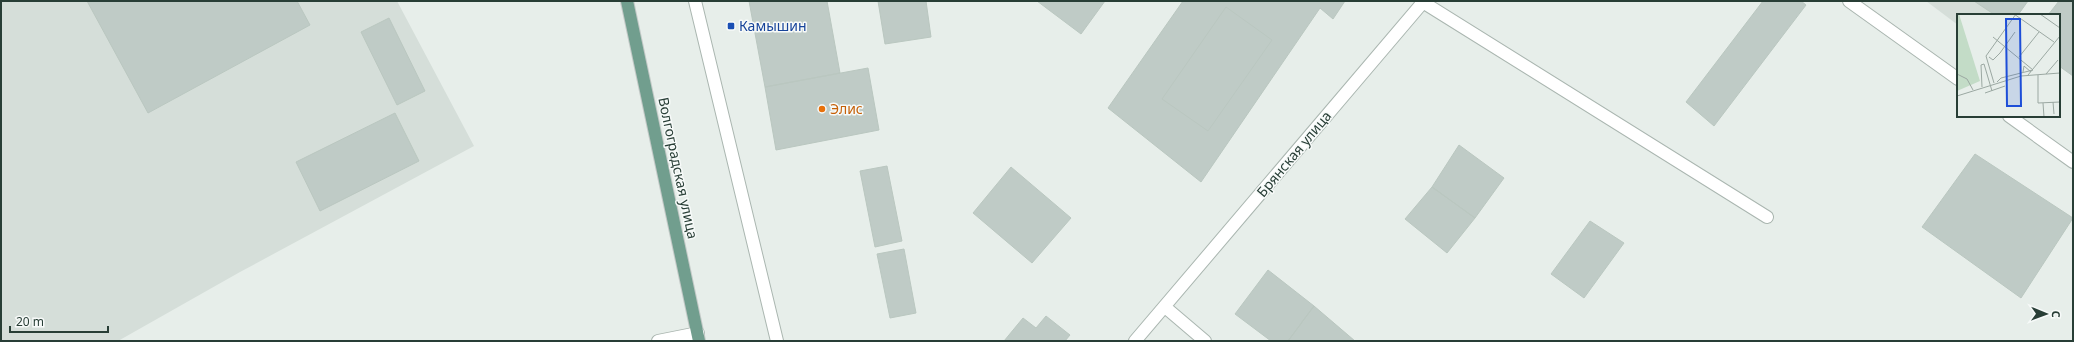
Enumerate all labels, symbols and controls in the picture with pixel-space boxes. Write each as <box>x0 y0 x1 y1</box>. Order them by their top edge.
inset map <box>1957 14 2060 117</box>
place label: Камышин <box>739 16 807 35</box>
marker: Камышин <box>726 21 736 31</box>
street label: Волгоградская улица <box>654 95 703 240</box>
place label: Элис <box>830 99 863 118</box>
marker: Элис <box>817 104 827 114</box>
street label: Брянская улица <box>1252 107 1335 201</box>
north arrow <box>2026 294 2066 334</box>
scale bar <box>10 308 108 334</box>
text: С <box>2049 310 2064 318</box>
text: 20 m <box>16 313 44 330</box>

